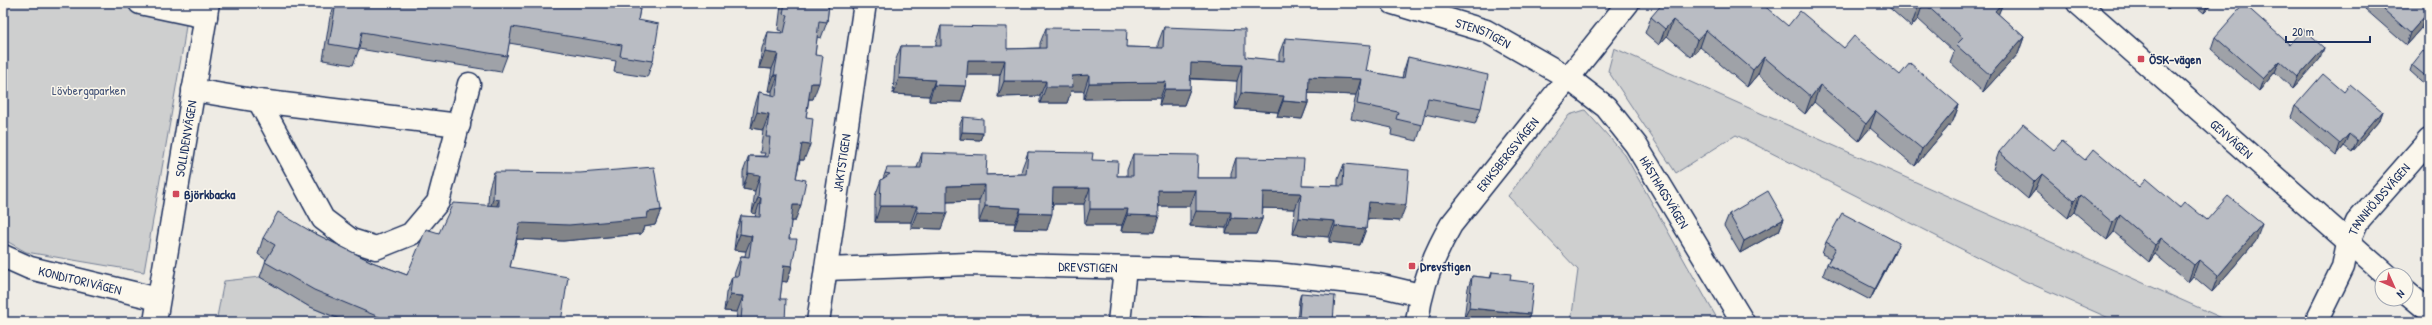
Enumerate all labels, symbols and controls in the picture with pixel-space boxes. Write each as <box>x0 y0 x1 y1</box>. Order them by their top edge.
street label: STENSTIGEN <box>1453 13 1514 52</box>
scale bar <box>2286 18 2370 44</box>
text: 20 m <box>2292 23 2314 40</box>
place label: ÖSK-vägen <box>2149 50 2202 69</box>
marker: ÖSK-vägen <box>2136 54 2146 64</box>
park label: Lövbergaparken <box>52 81 126 99</box>
street label: SOLLIDENVÄGEN <box>170 99 201 178</box>
street label: ERIKSBERGSVÄGEN <box>1472 113 1543 195</box>
street label: GENVÄGEN <box>2206 115 2257 163</box>
street label: JAKTSTIGEN <box>828 133 855 193</box>
street label: HÄSTHAGSVÄGEN <box>1636 153 1693 232</box>
street label: TANNHÖJDSVÄGEN <box>2344 159 2414 238</box>
place label: Björkbacka <box>184 185 236 203</box>
marker: Björkbacka <box>171 189 181 199</box>
street label: DREVSTIGEN <box>1058 257 1118 277</box>
place label: Drevstigen <box>1420 257 1471 276</box>
street label: KONDITORIVÄGEN <box>37 261 124 299</box>
marker: Drevstigen <box>1407 261 1417 271</box>
north arrow <box>2374 267 2414 307</box>
text: N <box>2394 287 2408 301</box>

